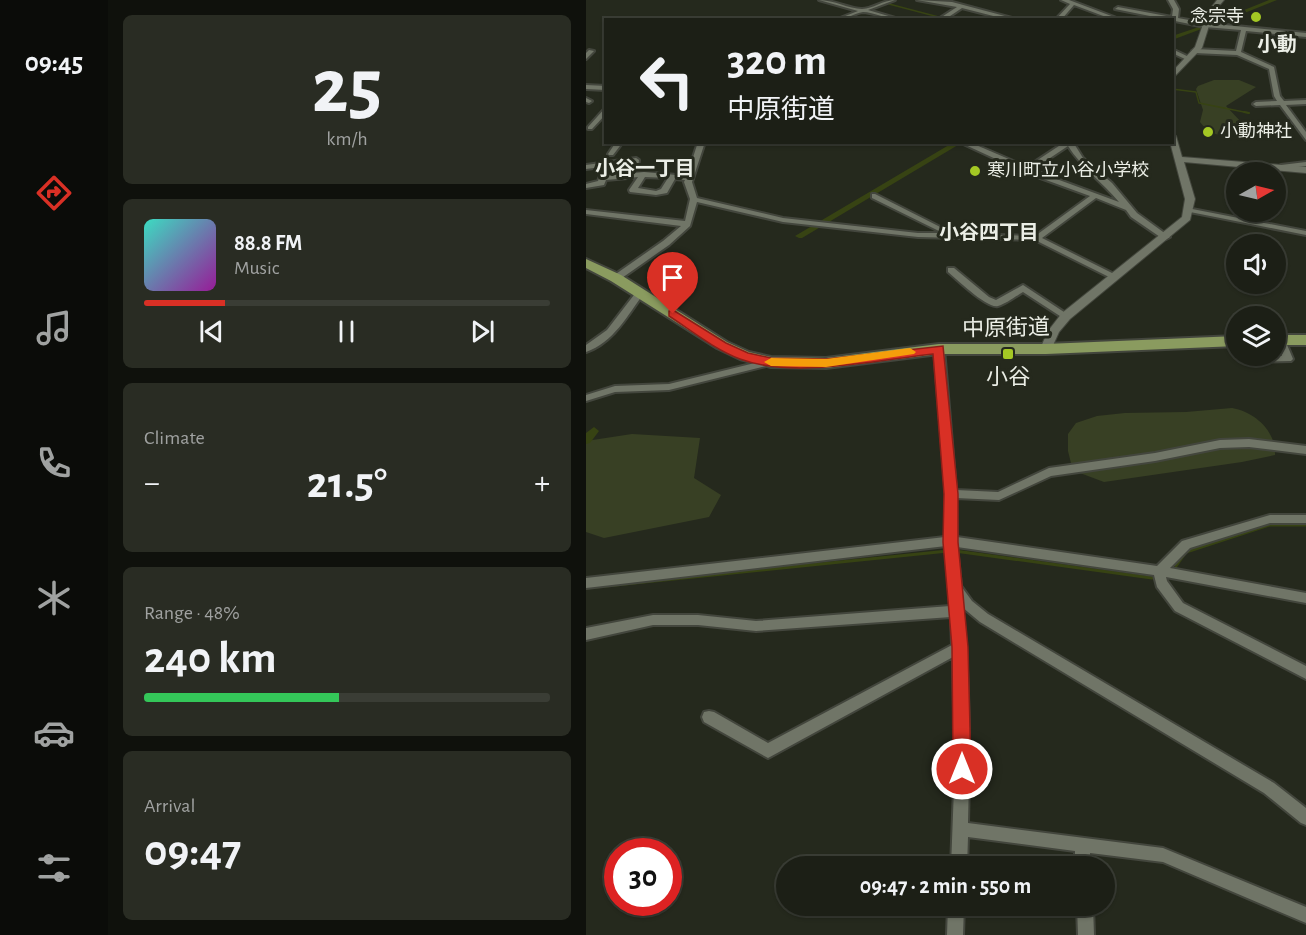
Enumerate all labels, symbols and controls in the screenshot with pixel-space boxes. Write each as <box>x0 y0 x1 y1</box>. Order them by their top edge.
place label: 念宗寺 <box>1190 7 1244 26</box>
marker: 念宗寺 <box>1249 10 1263 24</box>
district label: 小動 <box>1257 34 1297 55</box>
text: 320 m <box>727 40 827 82</box>
icon: left <box>628 42 706 120</box>
text: 09:45 <box>25 49 83 76</box>
text: 25 <box>312 49 382 127</box>
text: 中原街道 <box>727 96 835 123</box>
place label: 小動神社 <box>1220 122 1292 141</box>
marker: 小動神社 <box>1201 125 1215 139</box>
text: km/h <box>326 129 368 149</box>
district label: 小谷一丁目 <box>595 158 695 179</box>
place label: 寒川町立小谷小学校 <box>987 160 1149 180</box>
north arrow <box>1226 162 1286 222</box>
map controls <box>1226 162 1286 366</box>
marker: 寒川町立小谷小学校 <box>968 164 982 178</box>
icon: directions <box>33 172 75 214</box>
district label: 小谷四丁目 <box>939 222 1039 243</box>
text: 88.8 FM <box>234 232 302 254</box>
button: sound <box>1226 234 1286 294</box>
pin <box>647 252 698 314</box>
text: Music <box>234 258 280 278</box>
icon: arrive <box>656 261 689 294</box>
button: layers <box>1226 306 1286 366</box>
icon: music <box>33 307 75 349</box>
icon: previous <box>195 315 228 348</box>
icon: pause <box>330 315 363 348</box>
icon: next <box>466 315 499 348</box>
street label: 中原街道 <box>962 315 1050 340</box>
marker: 小谷 <box>1001 347 1015 361</box>
place label: 小谷 <box>986 365 1030 388</box>
text: Climate <box>144 428 205 448</box>
icon: phone <box>33 442 75 484</box>
text: 21.5° <box>307 461 387 506</box>
text: − <box>144 467 160 500</box>
text: + <box>534 467 550 500</box>
icon: climate <box>33 577 75 619</box>
text: Range · 48% <box>144 603 240 623</box>
text: 240 km <box>144 636 277 681</box>
icon: car <box>33 712 75 754</box>
position arrow <box>930 737 994 801</box>
text: Arrival <box>144 796 195 816</box>
text: 09:47 <box>144 829 242 874</box>
speed limit sign: 30 <box>604 838 682 916</box>
icon: filters <box>33 847 75 889</box>
text: 09:47 · 2 min · 550 m <box>860 875 1031 897</box>

